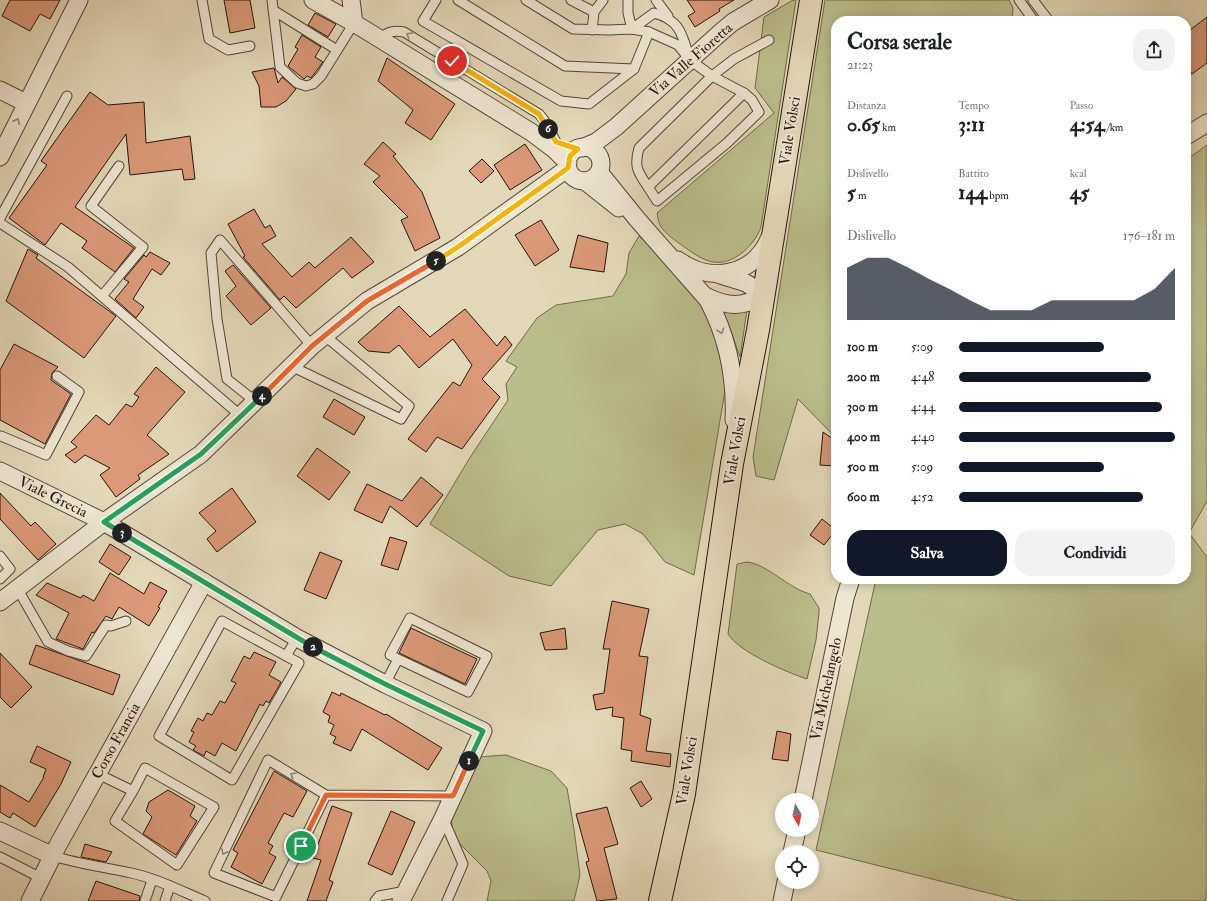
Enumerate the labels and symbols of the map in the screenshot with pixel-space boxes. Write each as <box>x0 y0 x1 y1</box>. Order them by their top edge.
street label: Via Valle Fioretta <box>645 18 737 101</box>
one-way arrow <box>406 32 413 39</box>
pin <box>435 44 469 78</box>
street label: Viale Volsci <box>775 95 805 167</box>
one-way arrow <box>12 118 20 126</box>
pin: 6 <box>538 119 558 139</box>
pin: 5 <box>426 251 446 271</box>
one-way arrow <box>716 328 725 335</box>
pin: 4 <box>252 386 272 406</box>
street label: Viale Volsci <box>720 415 750 487</box>
street label: Viale Grecia <box>15 472 91 522</box>
pin: 3 <box>112 523 132 543</box>
street label: Via Michelangelo <box>806 636 846 742</box>
pin: 2 <box>303 637 323 657</box>
street label: Corso Francia <box>87 699 145 782</box>
street label: Viale Volsci <box>672 735 702 807</box>
pin: 1 <box>459 751 479 771</box>
one-way arrow <box>290 772 297 779</box>
north arrow <box>775 793 819 837</box>
pin <box>284 829 318 863</box>
one-way arrow <box>221 848 229 855</box>

